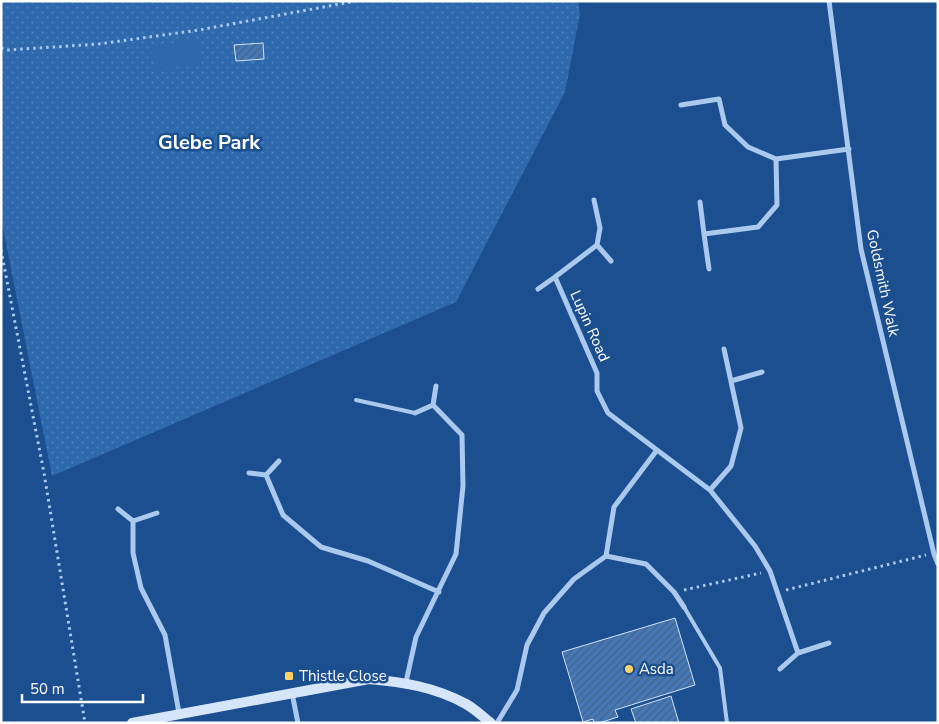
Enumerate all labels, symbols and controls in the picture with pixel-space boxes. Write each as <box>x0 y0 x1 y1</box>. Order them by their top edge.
district label: Glebe Park <box>158 129 261 156</box>
street label: Goldsmith Walk <box>862 228 904 339</box>
street label: Lupin Road <box>565 287 615 365</box>
place label: Asda <box>639 659 674 679</box>
marker: Asda <box>623 663 635 675</box>
place label: Thistle Close <box>299 666 387 686</box>
marker: Thistle Close <box>283 670 295 682</box>
scale bar <box>22 672 144 704</box>
text: 50 m <box>30 679 65 699</box>

